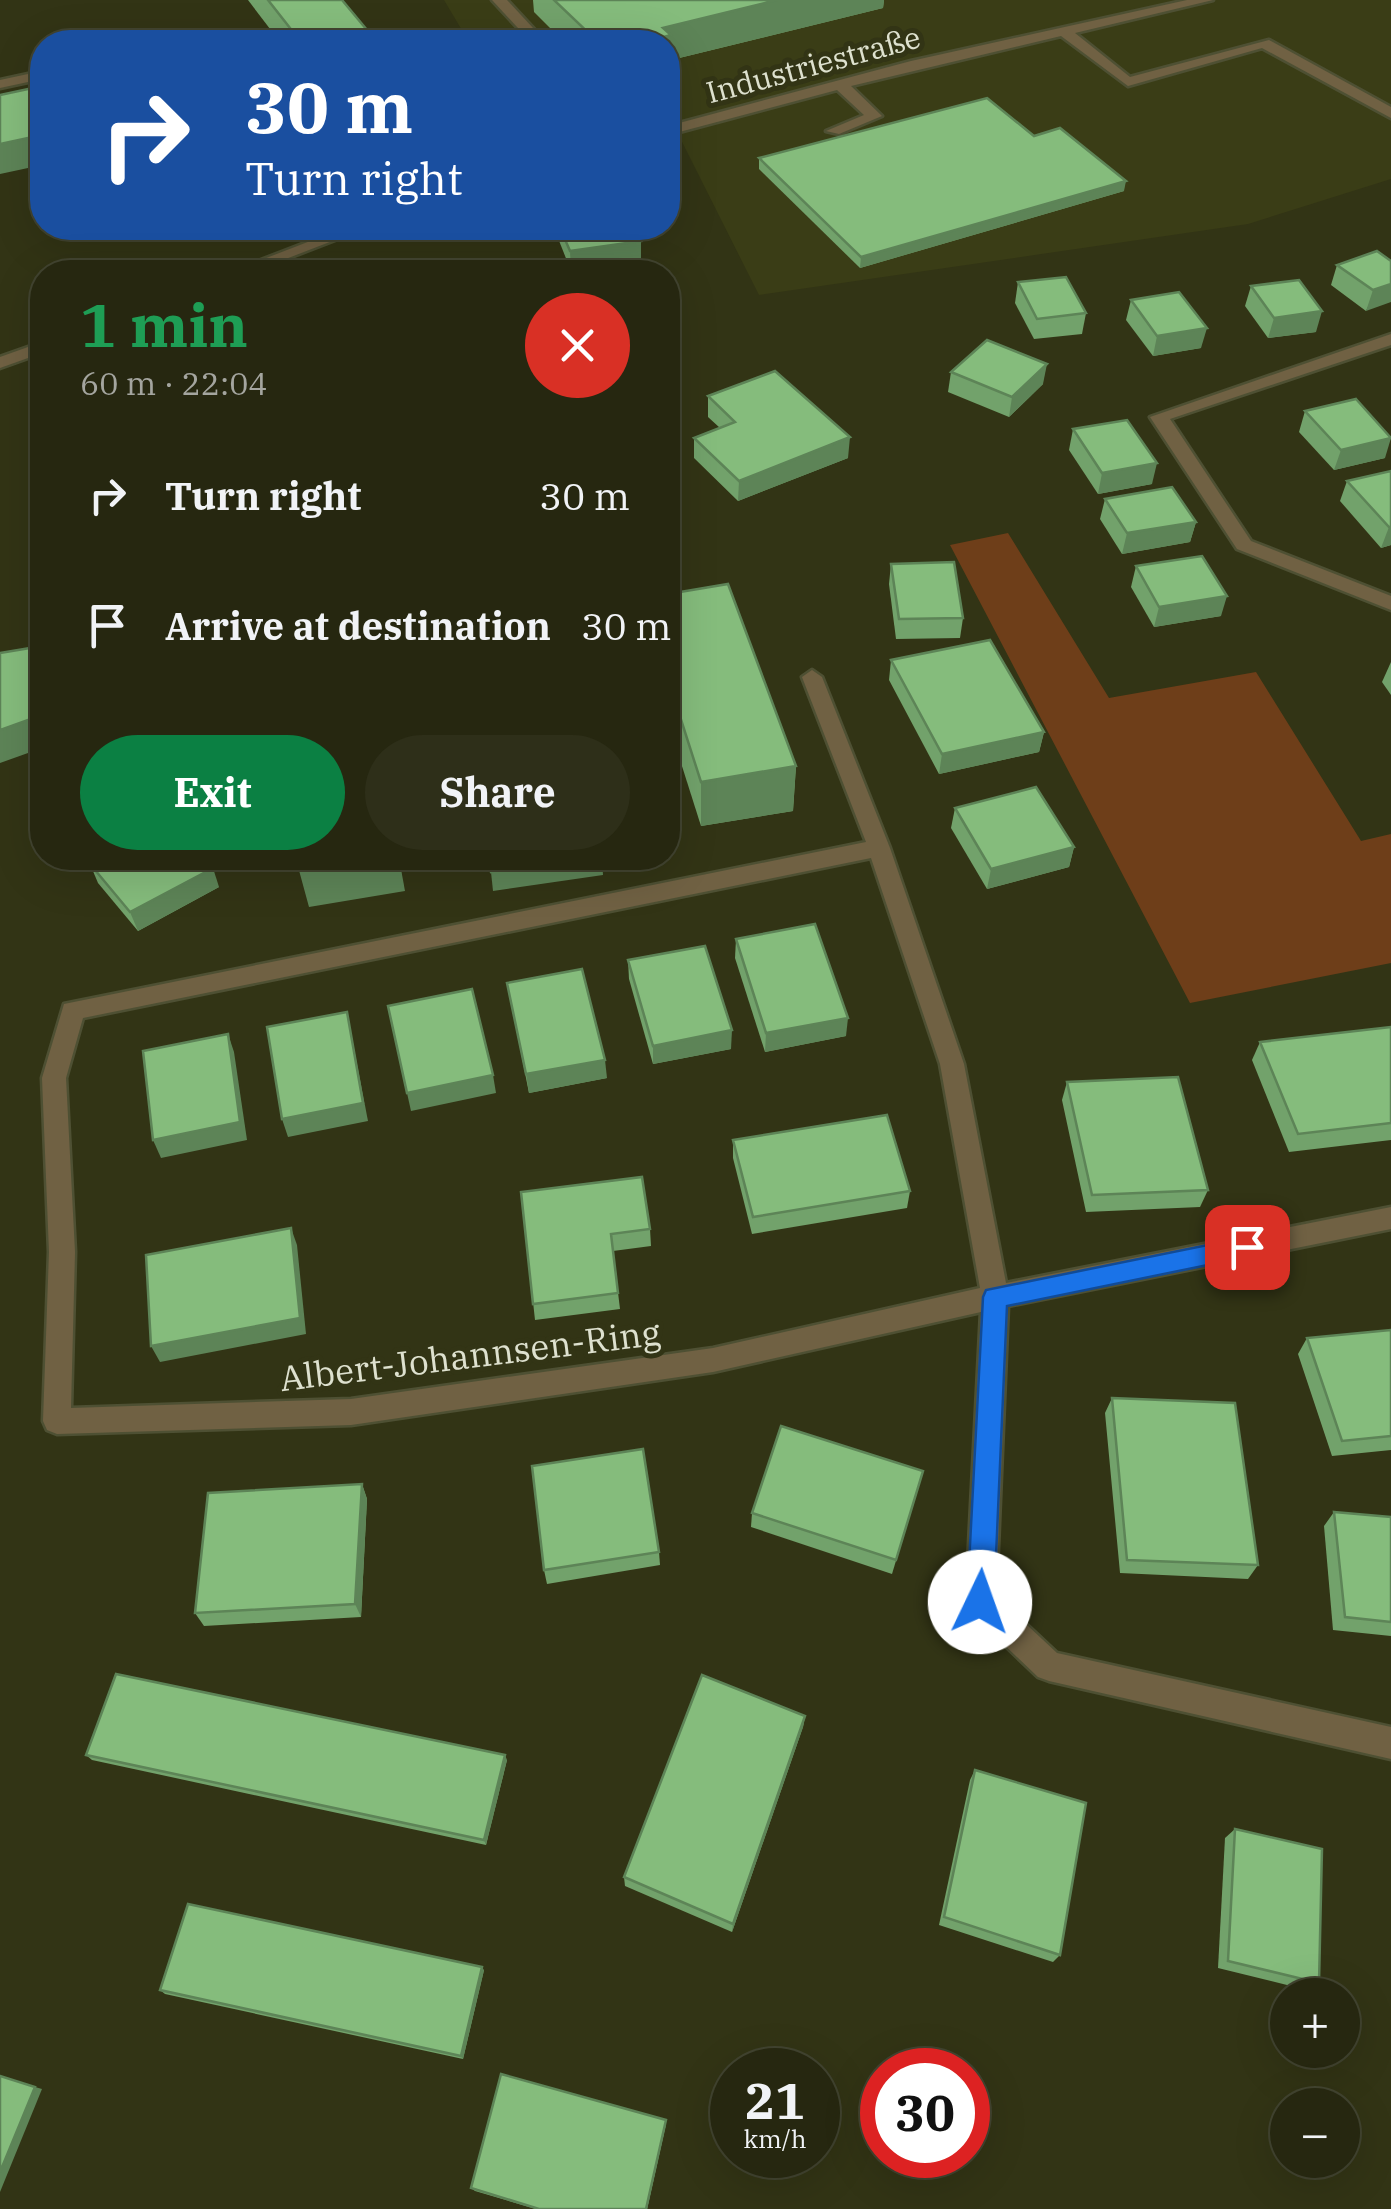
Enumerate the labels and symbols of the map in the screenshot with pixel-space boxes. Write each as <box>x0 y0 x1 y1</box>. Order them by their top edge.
street label: Industriestraße <box>702 17 924 111</box>
pin <box>1205 1205 1290 1290</box>
street label: Albert-Johannsen-Ring <box>277 1309 663 1401</box>
position arrow <box>928 1550 1032 1654</box>
speed limit sign: 30 <box>860 2048 990 2178</box>

